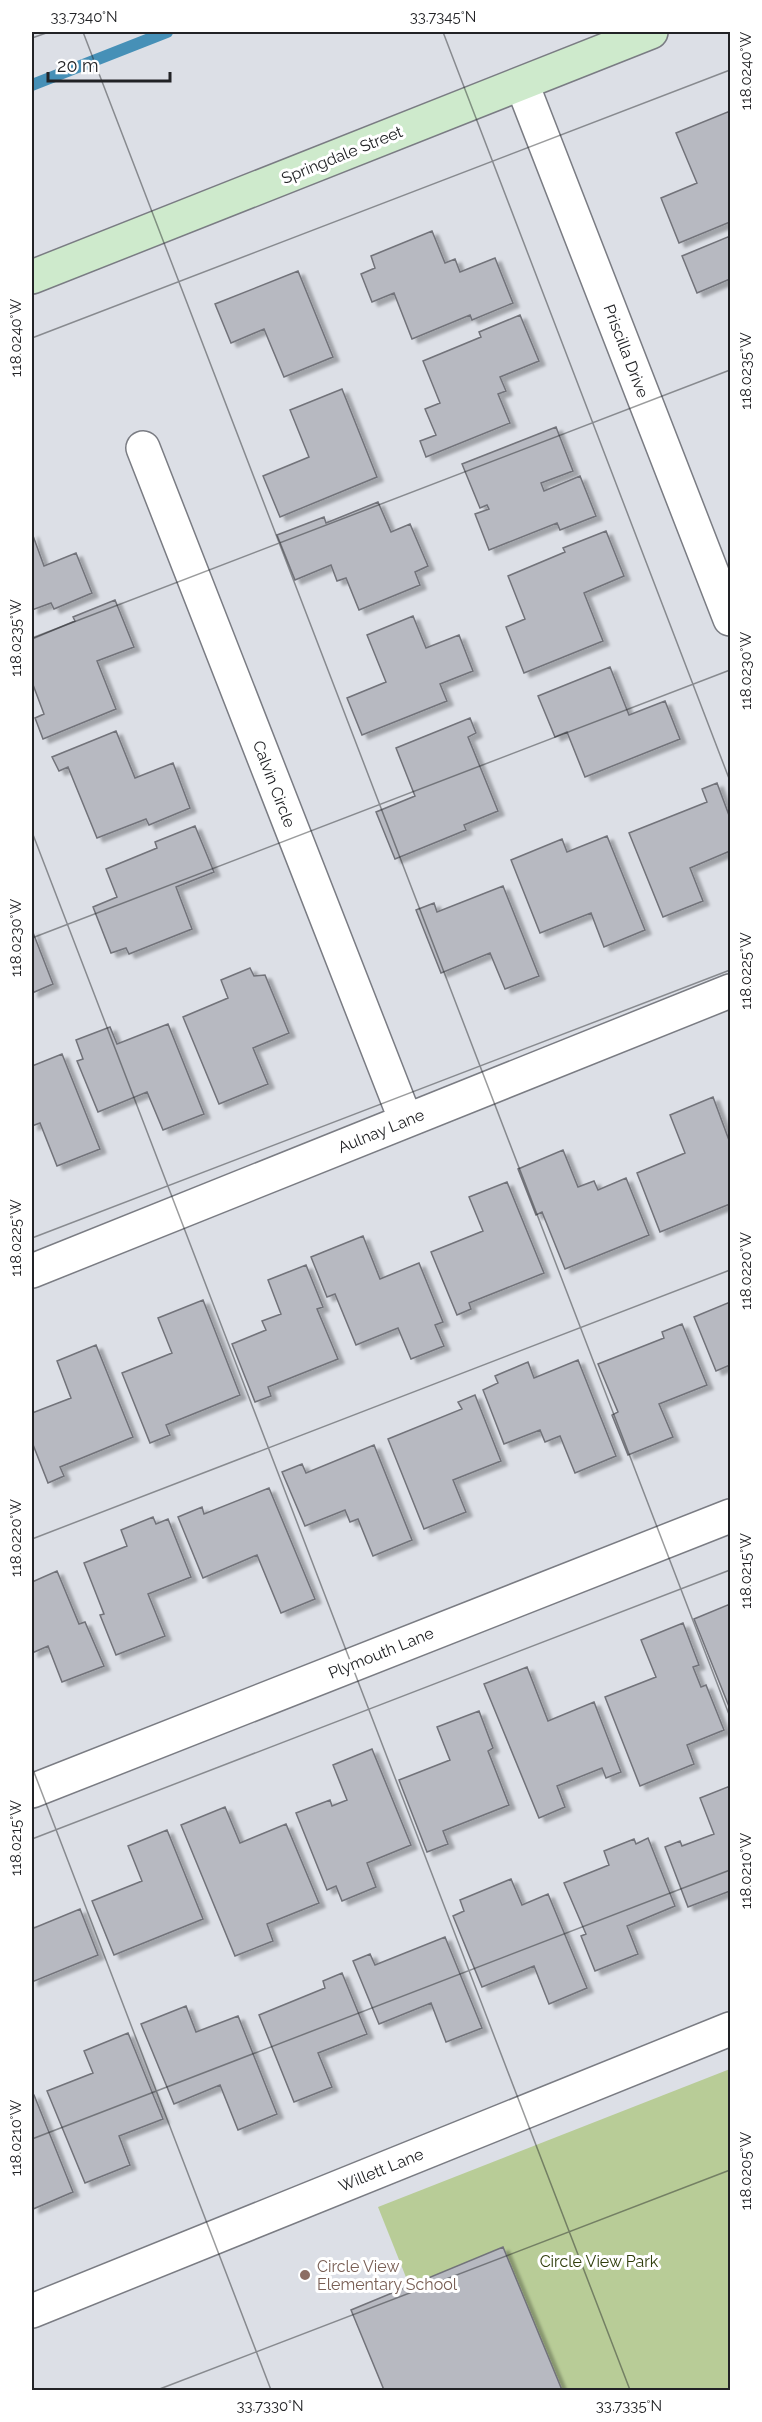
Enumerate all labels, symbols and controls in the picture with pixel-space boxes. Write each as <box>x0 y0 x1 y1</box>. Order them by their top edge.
text: 33.7340°N <box>50 8 118 26</box>
text: 33.7345°N <box>410 8 476 26</box>
text: 118.0240°W <box>737 32 755 110</box>
scale bar <box>48 45 170 83</box>
text: 20 m <box>57 55 99 76</box>
street label: Springdale Street <box>279 122 406 188</box>
text: 118.0240°W <box>7 299 25 377</box>
street label: Priscilla Drive <box>599 301 653 401</box>
text: 118.0235°W <box>737 332 755 410</box>
text: 118.0235°W <box>7 599 25 677</box>
text: 118.0230°W <box>737 632 755 710</box>
street label: Calvin Circle <box>249 738 299 830</box>
text: 118.0230°W <box>7 899 25 977</box>
text: 118.0225°W <box>737 932 755 1010</box>
street label: Aulnay Lane <box>335 1105 427 1157</box>
text: 118.0225°W <box>7 1199 25 1277</box>
text: 118.0220°W <box>737 1232 755 1310</box>
text: 118.0220°W <box>7 1499 25 1577</box>
text: 118.0215°W <box>737 1533 755 1609</box>
street label: Plymouth Lane <box>326 1623 436 1683</box>
text: 118.0215°W <box>7 1800 25 1876</box>
text: 118.0210°W <box>737 1832 755 1909</box>
text: 118.0210°W <box>7 2099 25 2176</box>
text: 118.0205°W <box>737 2131 755 2210</box>
street label: Willett Lane <box>336 2144 426 2196</box>
park label: Circle View Park <box>540 2252 659 2271</box>
place label: Circle View Elementary School <box>317 2257 458 2294</box>
marker: Circle View Elementary School <box>298 2268 312 2282</box>
text: 33.7330°N <box>237 2397 303 2415</box>
text: 33.7335°N <box>596 2397 662 2415</box>

